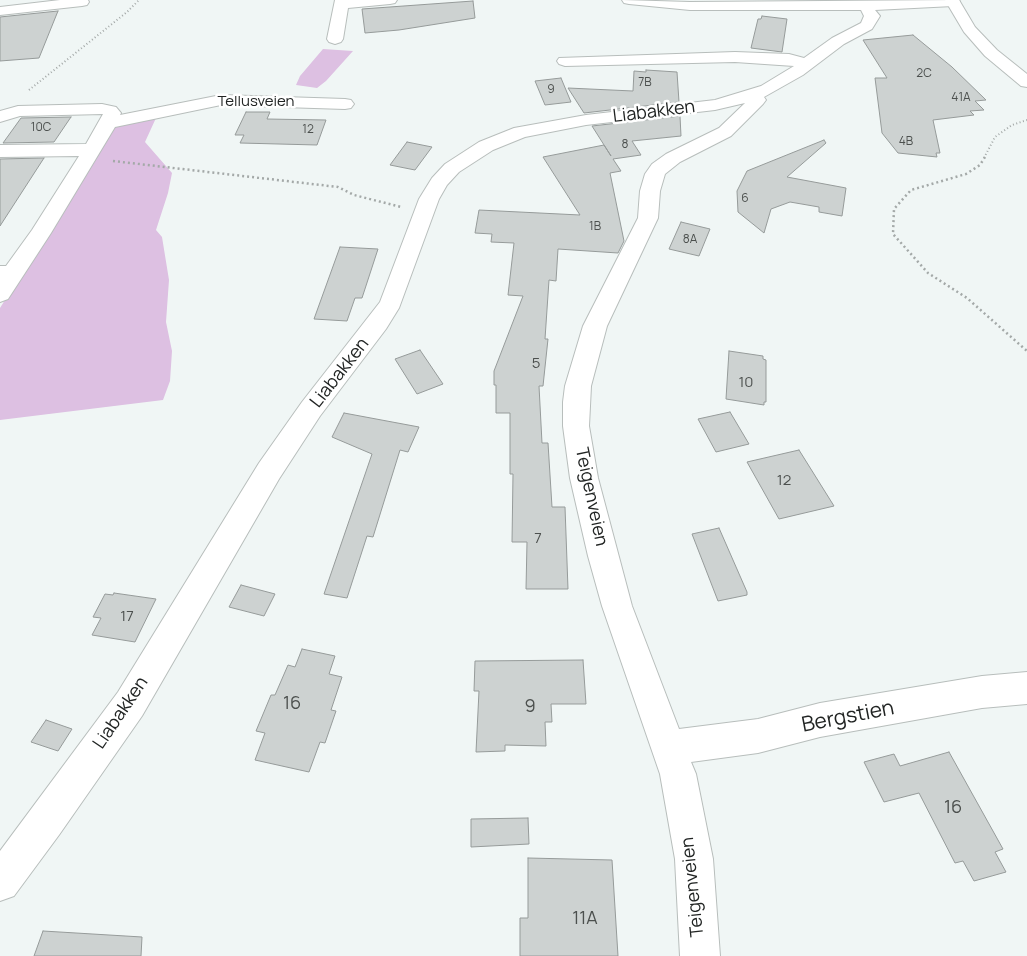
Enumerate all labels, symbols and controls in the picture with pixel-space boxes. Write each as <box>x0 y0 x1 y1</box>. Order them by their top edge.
house number: 2C <box>916 67 932 81</box>
house number: 7B <box>638 76 652 90</box>
house number: 9 <box>547 83 555 97</box>
house number: 41A <box>951 91 971 105</box>
street label: Tellusveien <box>217 93 295 111</box>
street label: Liabakken <box>612 96 696 128</box>
house number: 10C <box>31 121 51 135</box>
house number: 12 <box>302 123 314 137</box>
house number: 4B <box>899 135 913 149</box>
house number: 8 <box>622 138 628 152</box>
house number: 6 <box>741 192 749 206</box>
house number: 1B <box>589 220 601 234</box>
house number: 8A <box>683 233 697 247</box>
street label: Liabakken <box>306 334 374 412</box>
house number: 5 <box>532 355 540 373</box>
house number: 10 <box>739 374 753 392</box>
street label: Teigenveien <box>570 446 612 548</box>
house number: 12 <box>777 472 791 490</box>
house number: 7 <box>534 530 542 548</box>
house number: 17 <box>120 608 134 626</box>
street label: Liabakken <box>89 673 153 753</box>
house number: 16 <box>283 693 301 715</box>
house number: 9 <box>524 696 536 718</box>
street label: Bergstien <box>800 696 896 738</box>
house number: 16 <box>944 797 962 819</box>
street label: Teigenveien <box>677 836 709 938</box>
house number: 11A <box>572 908 598 930</box>

